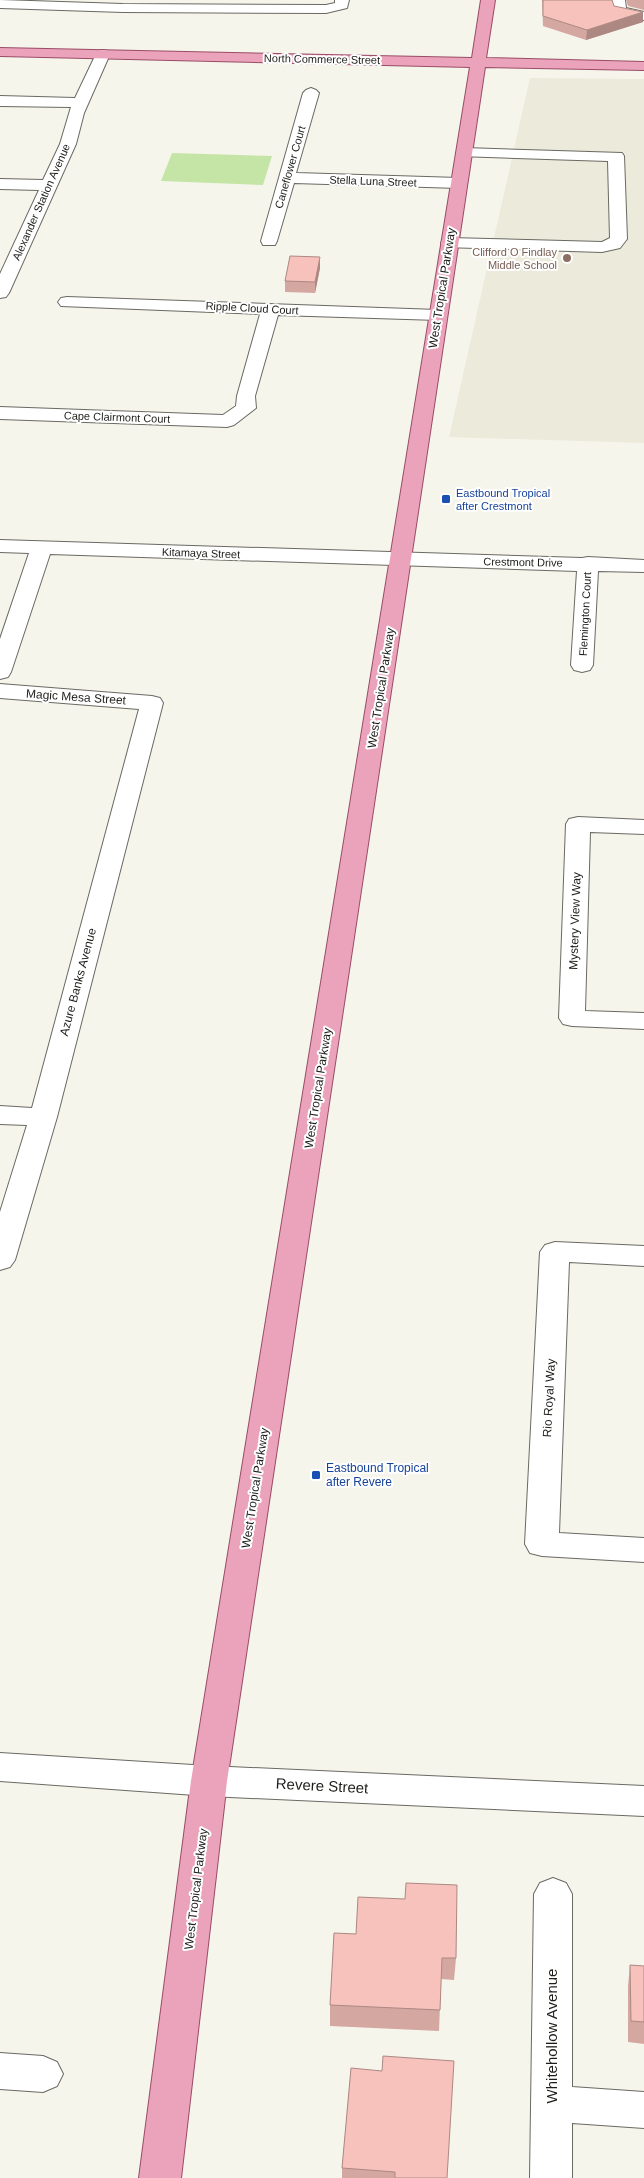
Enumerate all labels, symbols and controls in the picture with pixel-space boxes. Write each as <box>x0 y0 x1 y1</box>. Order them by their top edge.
street label: North Commerce Street <box>264 52 380 66</box>
street label: Caneflower Court <box>272 124 308 210</box>
street label: Alexander Station Avenue <box>10 142 72 262</box>
street label: Stella Luna Street <box>329 173 417 189</box>
street label: West Tropical Parkway <box>426 227 458 349</box>
place label: Clifford O Findlay Middle School <box>472 246 557 271</box>
marker: Clifford O Findlay Middle School <box>561 252 573 264</box>
street label: Ripple Cloud Court <box>205 300 299 316</box>
street label: Cape Clairmont Court <box>64 409 170 425</box>
place label: Eastbound Tropical after Crestmont <box>456 487 550 512</box>
marker: Eastbound Tropical after Crestmont <box>440 493 452 505</box>
street label: Kitamaya Street <box>162 546 240 560</box>
street label: Crestmont Drive <box>483 555 563 569</box>
street label: Flemington Court <box>577 572 593 656</box>
street label: West Tropical Parkway <box>365 627 397 749</box>
street label: Magic Mesa Street <box>26 687 127 708</box>
street label: Mystery View Way <box>566 872 584 970</box>
street label: Azure Banks Avenue <box>57 926 99 1038</box>
street label: West Tropical Parkway <box>302 1027 334 1149</box>
street label: Rio Royal Way <box>540 1358 558 1438</box>
street label: West Tropical Parkway <box>239 1427 271 1549</box>
place label: Eastbound Tropical after Revere <box>326 1461 429 1489</box>
marker: Eastbound Tropical after Revere <box>310 1469 322 1481</box>
street label: Revere Street <box>275 1775 370 1796</box>
street label: West Tropical Parkway <box>182 1828 210 1950</box>
street label: Whitehollow Avenue <box>543 1969 560 2103</box>

